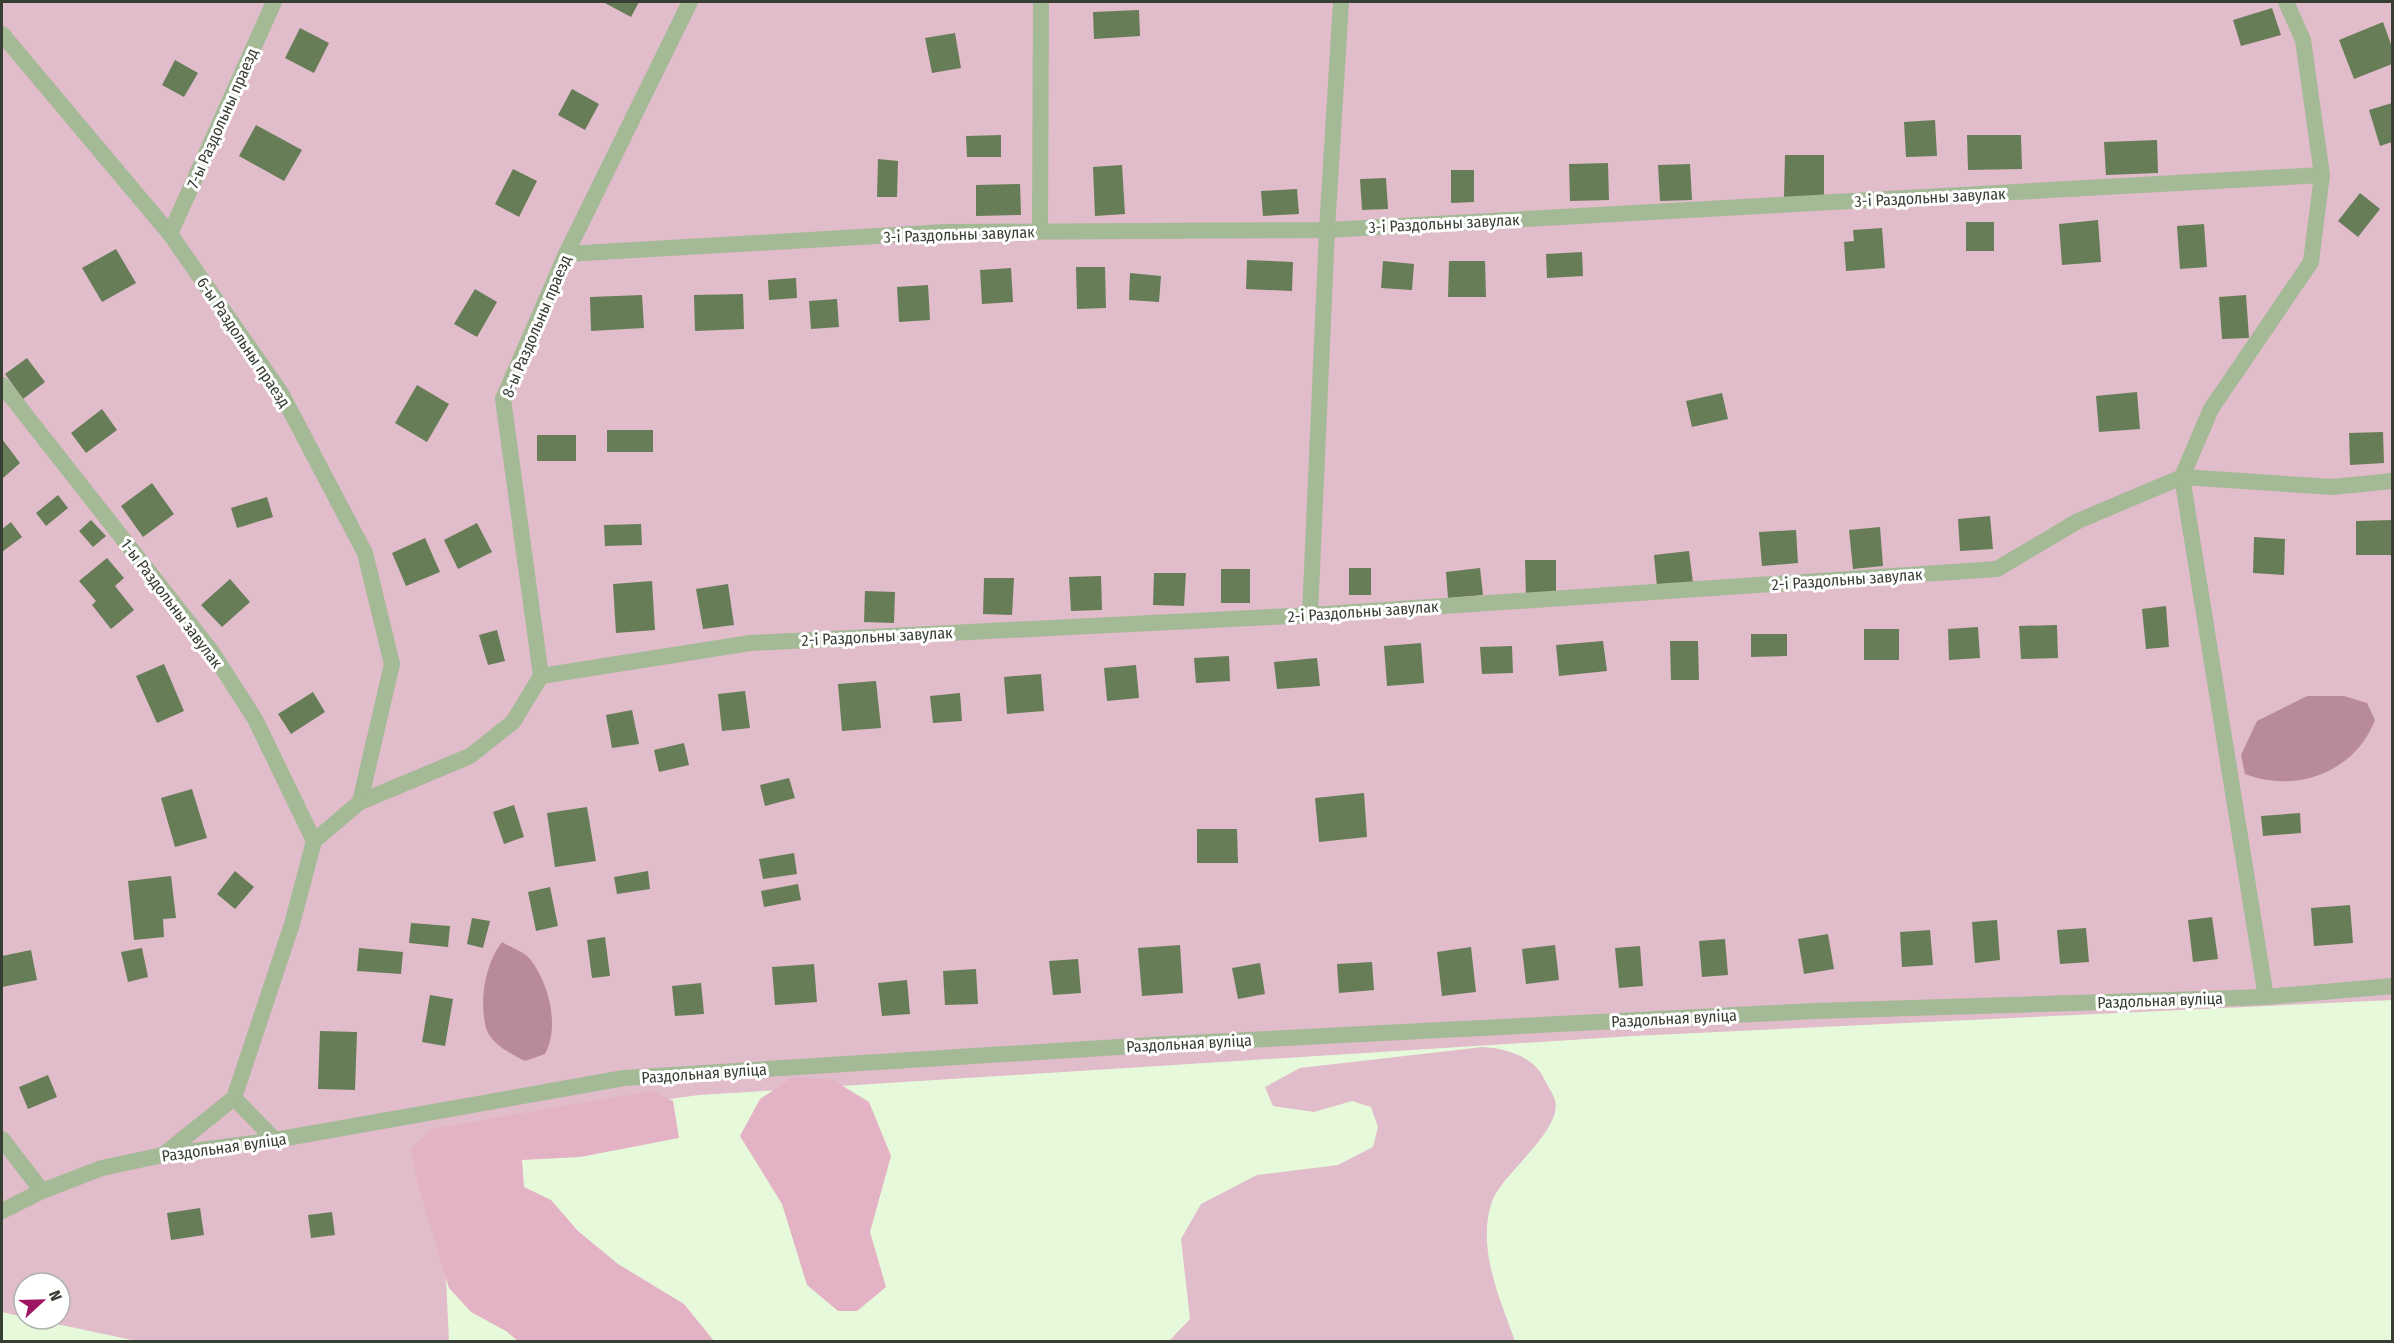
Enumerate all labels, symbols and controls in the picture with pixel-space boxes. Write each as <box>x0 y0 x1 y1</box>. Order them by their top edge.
street label: 7-ы Раздольны праезд <box>183 45 262 191</box>
street label: 3-і Раздольны завулак <box>1854 184 2007 211</box>
street label: 3-і Раздольны завулак <box>1368 210 1521 237</box>
street label: 3-і Раздольны завулак <box>883 222 1035 247</box>
street label: 8-ы Раздольны праезд <box>498 252 575 400</box>
street label: 6-ы Раздольны праезд <box>193 274 294 411</box>
street label: 1-ы Раздольны завулак <box>117 535 227 672</box>
street label: 2-і Раздольны завулак <box>1771 565 1924 594</box>
street label: 2-і Раздольны завулак <box>1287 597 1440 626</box>
street label: 2-і Раздольны завулак <box>801 623 953 650</box>
street label: Раздольная вуліца <box>2097 989 2223 1012</box>
street label: Раздольная вуліца <box>1611 1006 1737 1031</box>
street label: Раздольная вуліца <box>1126 1031 1252 1056</box>
street label: Раздольная вуліца <box>641 1060 768 1087</box>
street label: Раздольная вуліца <box>161 1129 288 1166</box>
north arrow <box>12 1271 72 1331</box>
text: N <box>45 1288 66 1304</box>

